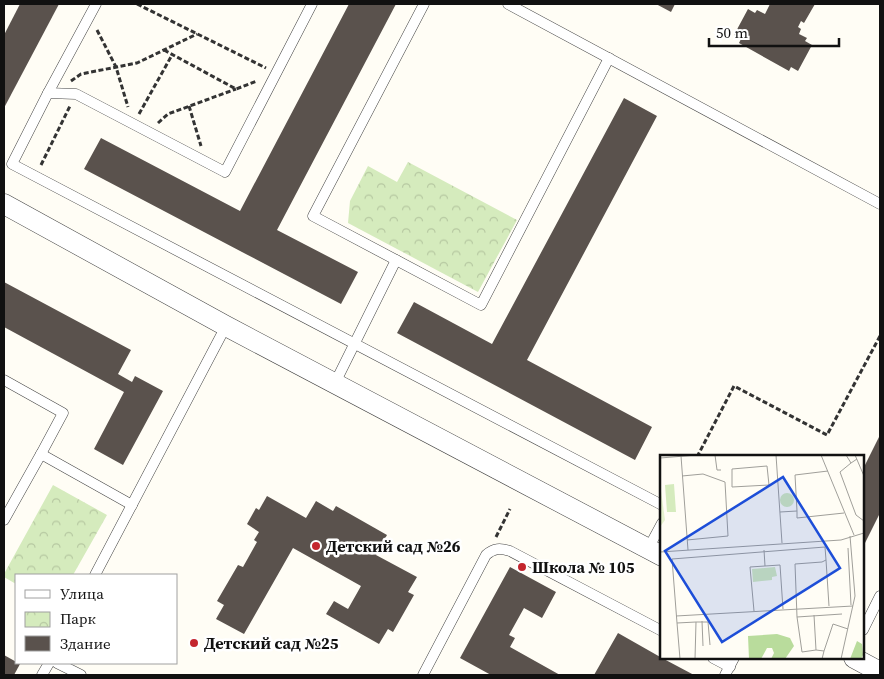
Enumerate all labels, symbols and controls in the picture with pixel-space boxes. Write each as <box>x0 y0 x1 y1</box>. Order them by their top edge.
scale bar <box>709 15 839 47</box>
text: 50 m <box>716 22 748 43</box>
inset map <box>660 455 864 659</box>
place label: Детский сад №26 <box>326 535 461 557</box>
marker: Детский сад №26 <box>310 540 322 552</box>
place label: Школа № 105 <box>532 556 635 578</box>
marker: Школа № 105 <box>516 561 528 573</box>
legend <box>15 574 178 664</box>
text: Улица <box>60 583 104 604</box>
text: Парк <box>60 608 96 629</box>
place label: Детский сад №25 <box>204 632 339 654</box>
text: Здание <box>60 633 111 654</box>
marker: Детский сад №25 <box>188 637 200 649</box>

